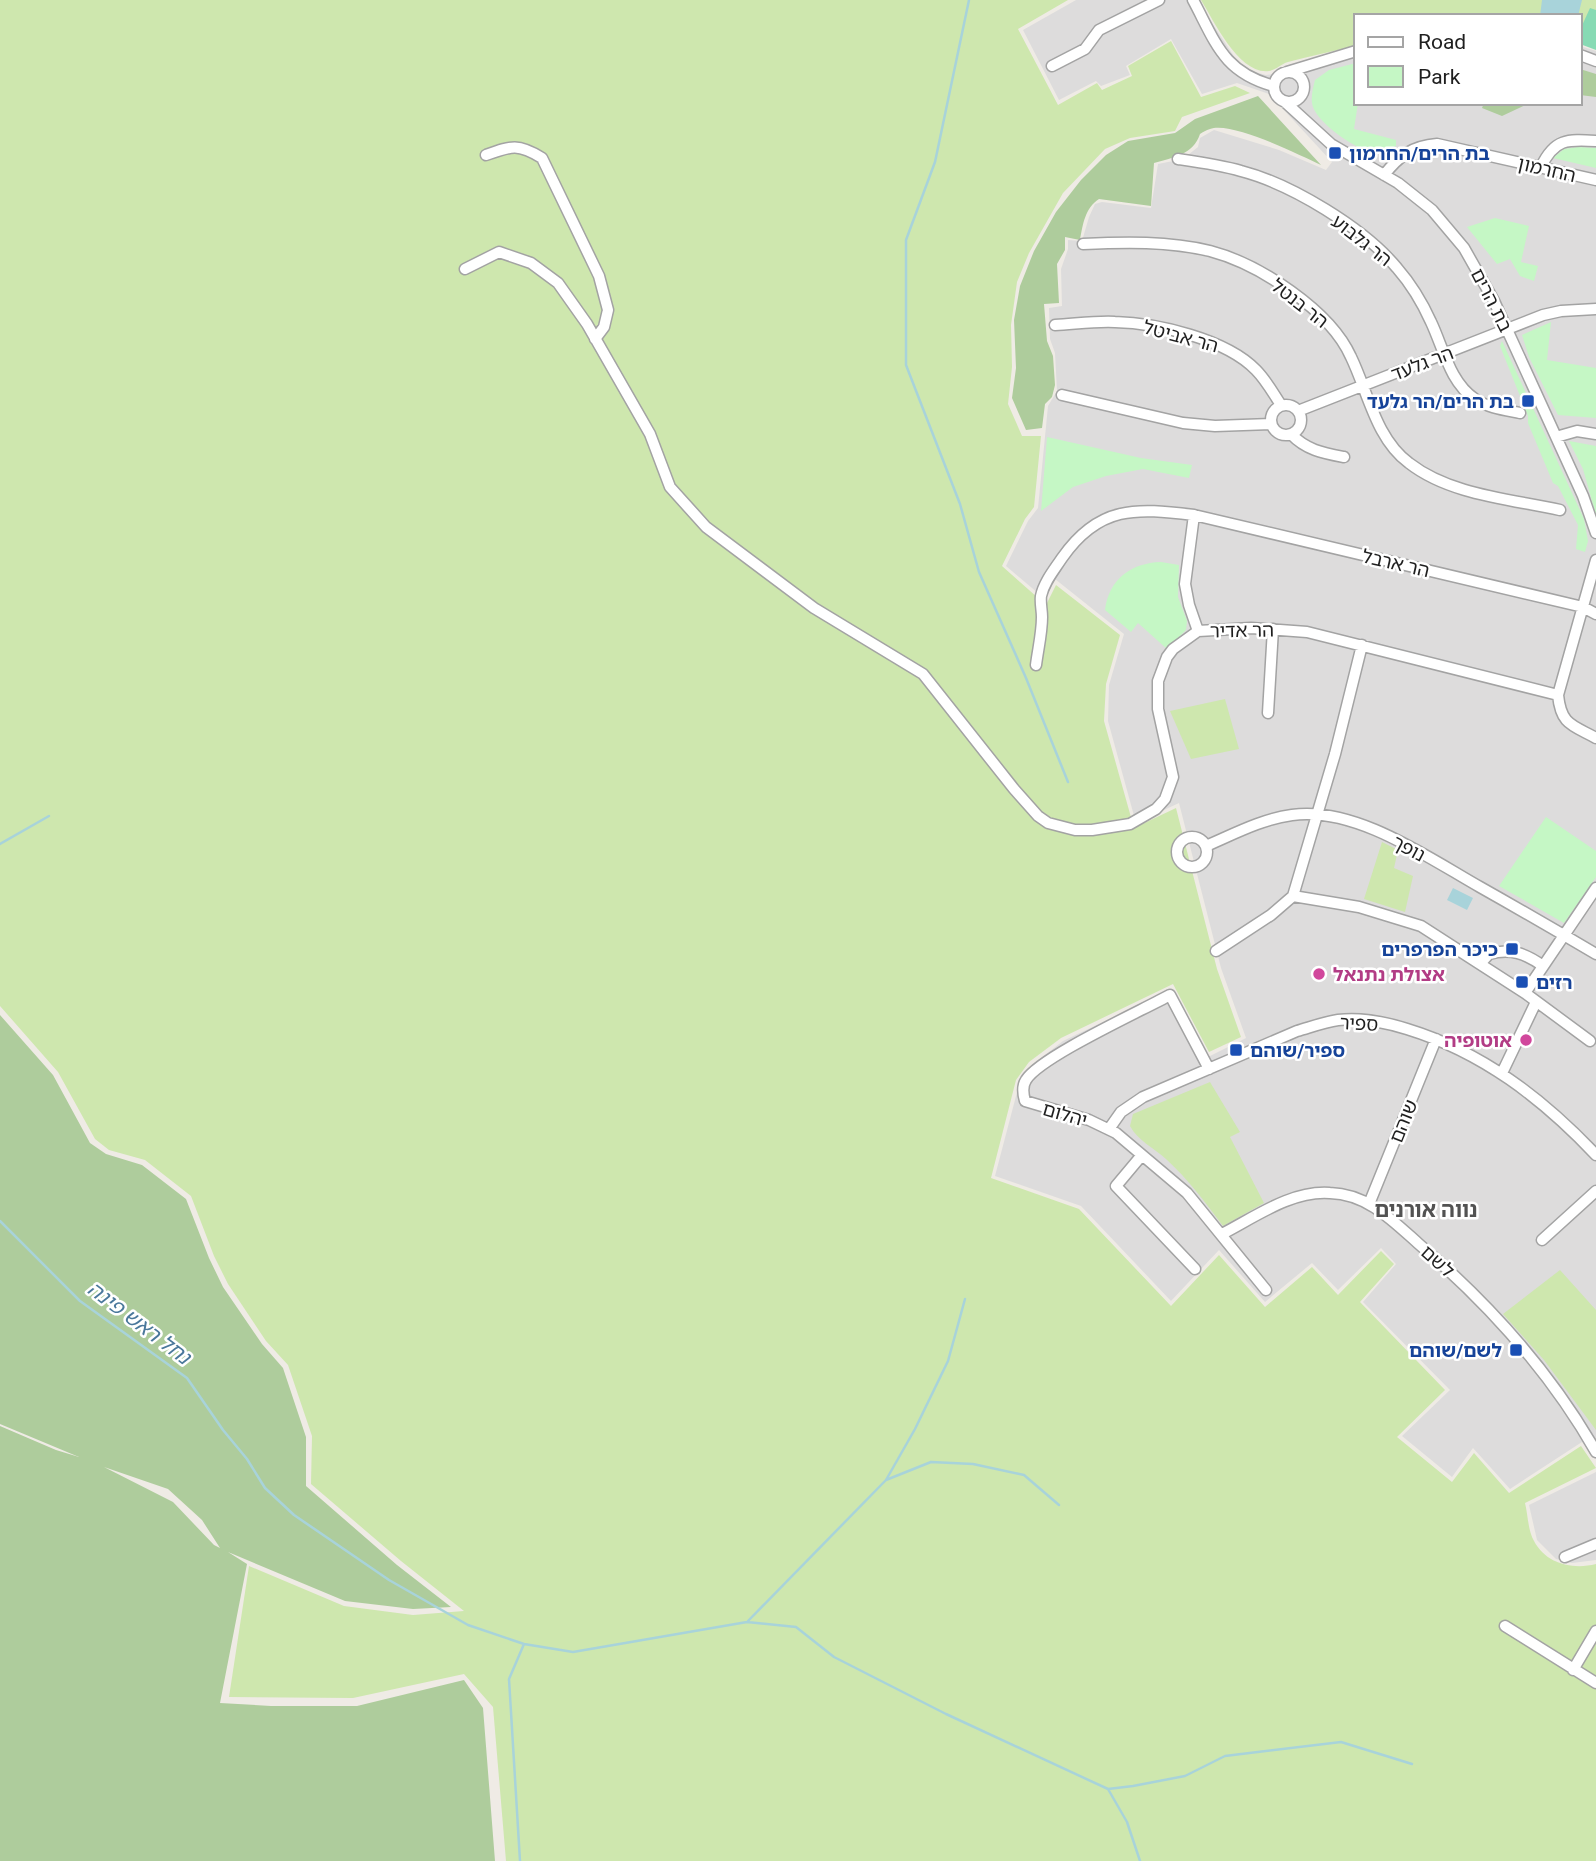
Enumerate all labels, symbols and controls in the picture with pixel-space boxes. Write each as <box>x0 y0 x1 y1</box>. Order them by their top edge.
legend <box>1354 14 1582 105</box>
text: Road <box>1418 30 1466 54</box>
text: Park <box>1418 65 1461 89</box>
place label: בת הרים/החרמון <box>1349 142 1490 165</box>
marker: בת הרים/החרמון <box>1327 145 1343 161</box>
street label: החרמון <box>1516 152 1578 187</box>
street label: הר גלבוע <box>1327 210 1397 271</box>
street label: בת הרים <box>1466 264 1517 336</box>
street label: הר בנטל <box>1266 274 1333 333</box>
street label: הר אביטל <box>1141 315 1221 358</box>
street label: הר גלעד <box>1388 341 1457 386</box>
place label: בת הרים/הר גלעד <box>1367 390 1514 413</box>
marker: בת הרים/הר גלעד <box>1520 393 1536 409</box>
street label: הר ארבל <box>1360 545 1432 582</box>
street label: הר אדיר <box>1210 618 1274 643</box>
street label: נופך <box>1388 830 1429 867</box>
place label: כיכר הפרפרים <box>1381 938 1498 961</box>
marker: כיכר הפרפרים <box>1504 941 1520 957</box>
place label: אצולת נתנאל <box>1333 963 1445 986</box>
marker: אצולת נתנאל <box>1311 966 1327 982</box>
place label: רזים <box>1536 971 1572 994</box>
marker: רזים <box>1514 974 1530 990</box>
street label: ספיר <box>1339 1011 1379 1036</box>
place label: אוטופיה <box>1444 1029 1512 1052</box>
marker: אוטופיה <box>1518 1032 1534 1048</box>
place label: ספיר/שוהם <box>1250 1039 1345 1062</box>
marker: ספיר/שוהם <box>1228 1042 1244 1058</box>
street label: שוהם <box>1384 1096 1422 1146</box>
street label: יהלום <box>1040 1097 1090 1132</box>
district label: נווה אורנים <box>1374 1198 1478 1222</box>
street label: לשם <box>1416 1240 1459 1282</box>
water label: נחל ראש פינה <box>83 1277 197 1371</box>
place label: לשם/שוהם <box>1409 1339 1502 1362</box>
marker: לשם/שוהם <box>1508 1342 1524 1358</box>

